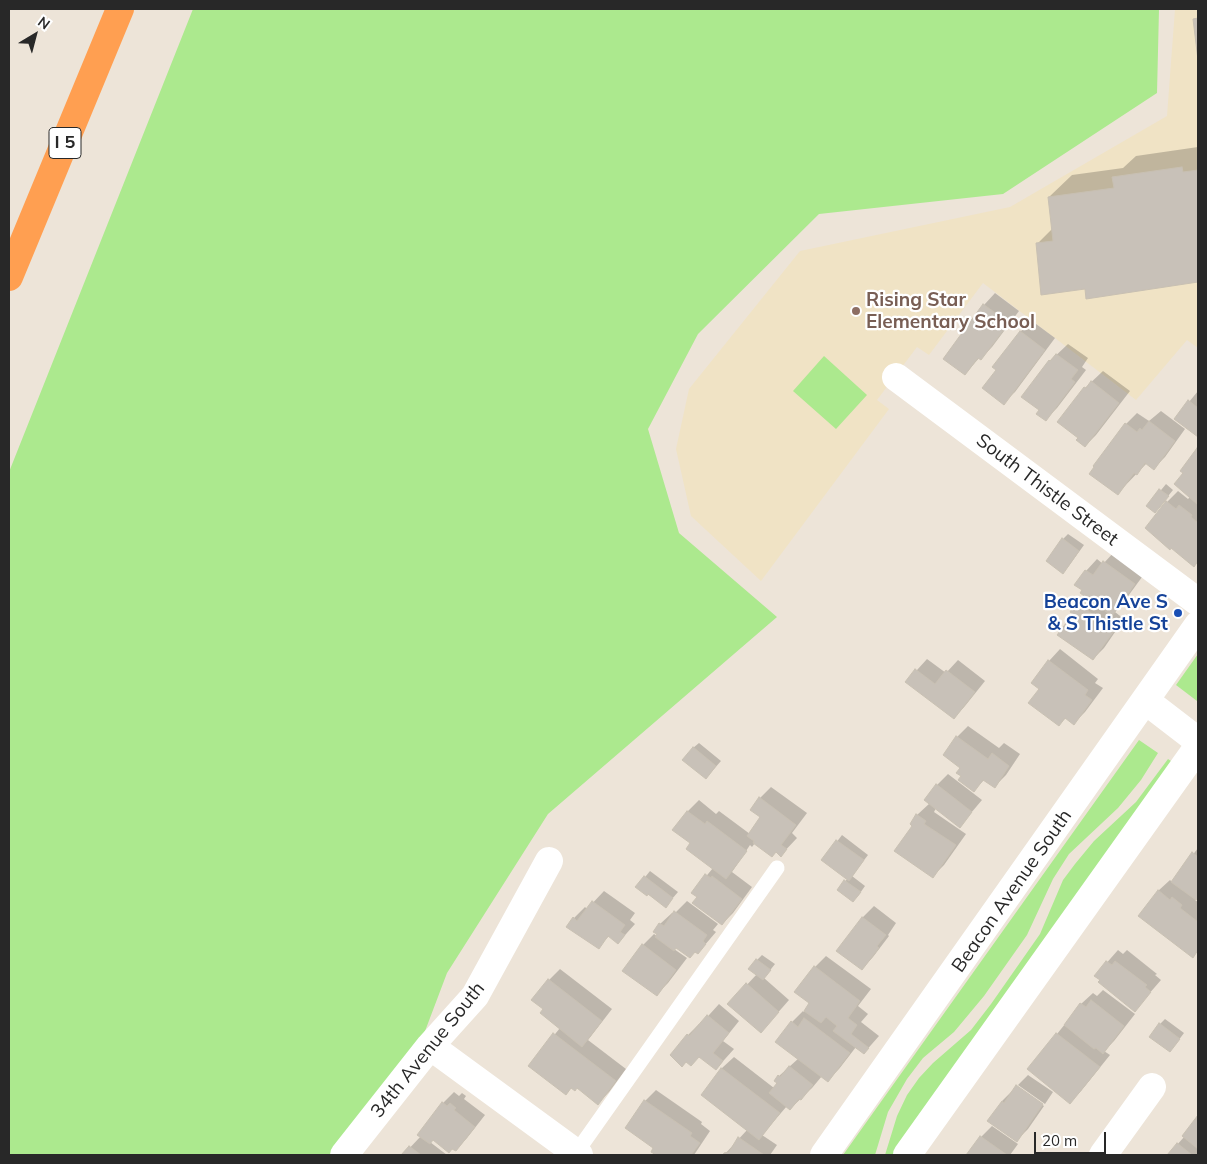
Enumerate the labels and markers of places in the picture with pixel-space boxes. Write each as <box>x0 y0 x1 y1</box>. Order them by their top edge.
place label: Rising Star Elementary School <box>866 289 1035 333</box>
marker: Rising Star Elementary School <box>850 305 862 317</box>
place label: Beacon Ave S & S Thistle St <box>1044 591 1168 635</box>
marker: Beacon Ave S & S Thistle St <box>1172 607 1184 619</box>

